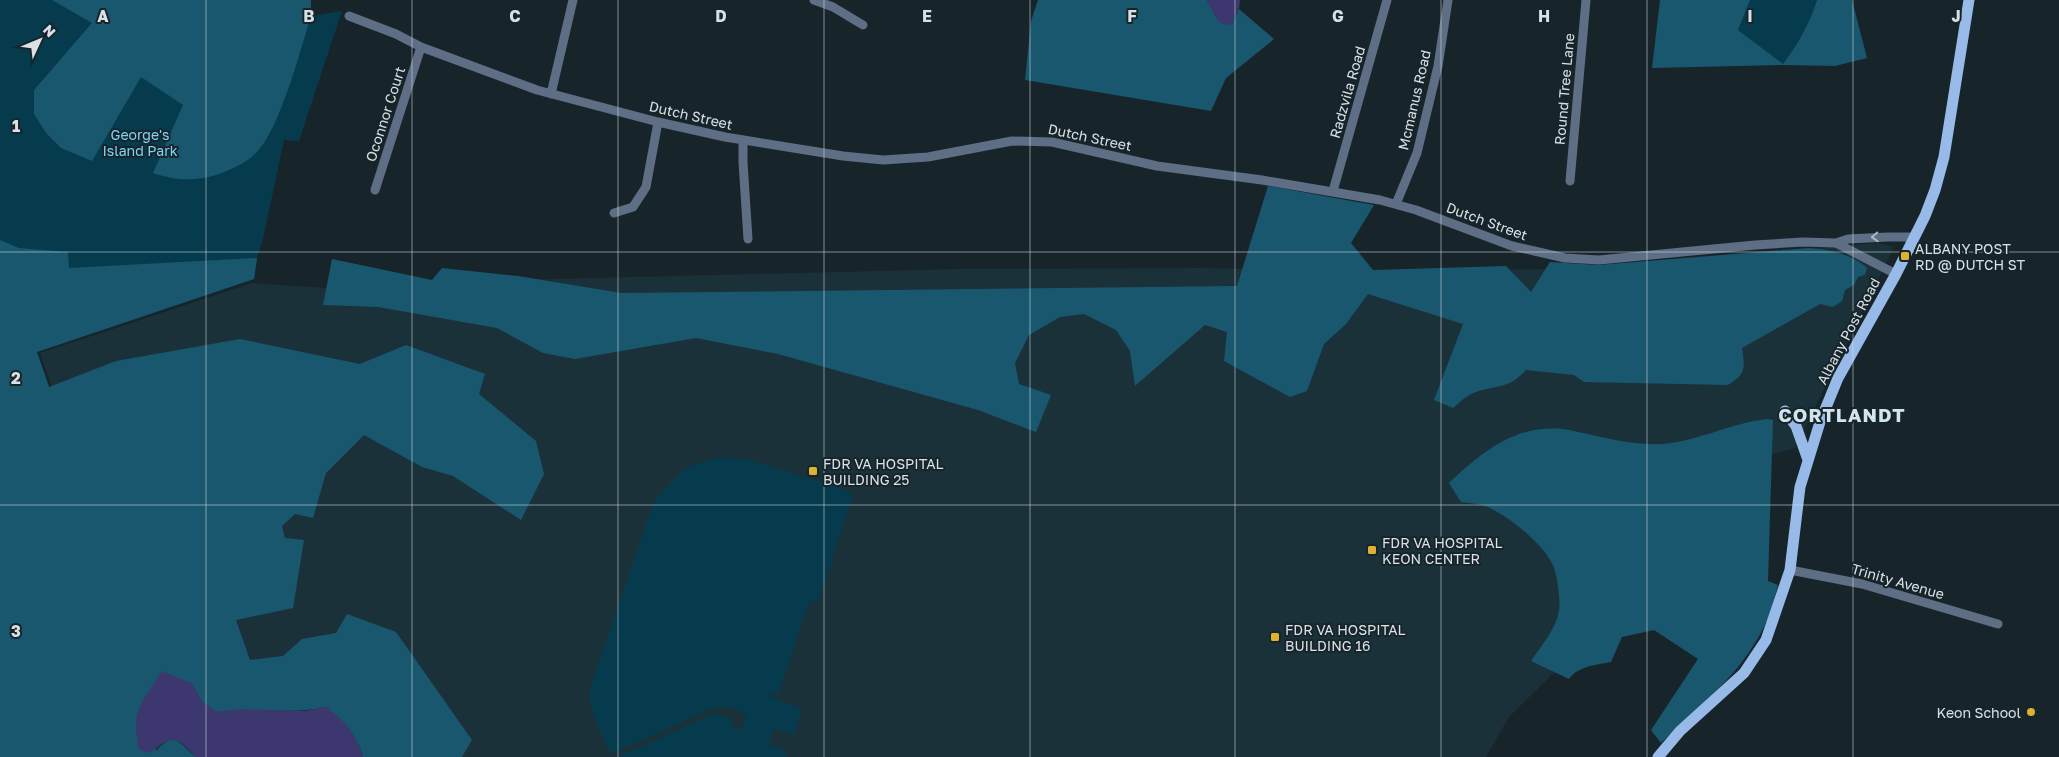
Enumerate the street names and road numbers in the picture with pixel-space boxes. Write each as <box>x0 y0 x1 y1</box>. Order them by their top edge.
street label: Round Tree Lane <box>1551 32 1577 146</box>
street label: Radzvila Road <box>1326 44 1368 140</box>
street label: Mcmanus Road <box>1394 48 1434 152</box>
street label: Oconnor Court <box>362 64 408 164</box>
street label: Dutch Street <box>648 97 734 133</box>
street label: Dutch Street <box>1047 120 1133 154</box>
street label: Dutch Street <box>1444 198 1530 244</box>
street label: Albany Post Road <box>1813 275 1883 387</box>
street label: Trinity Avenue <box>1850 560 1946 602</box>

